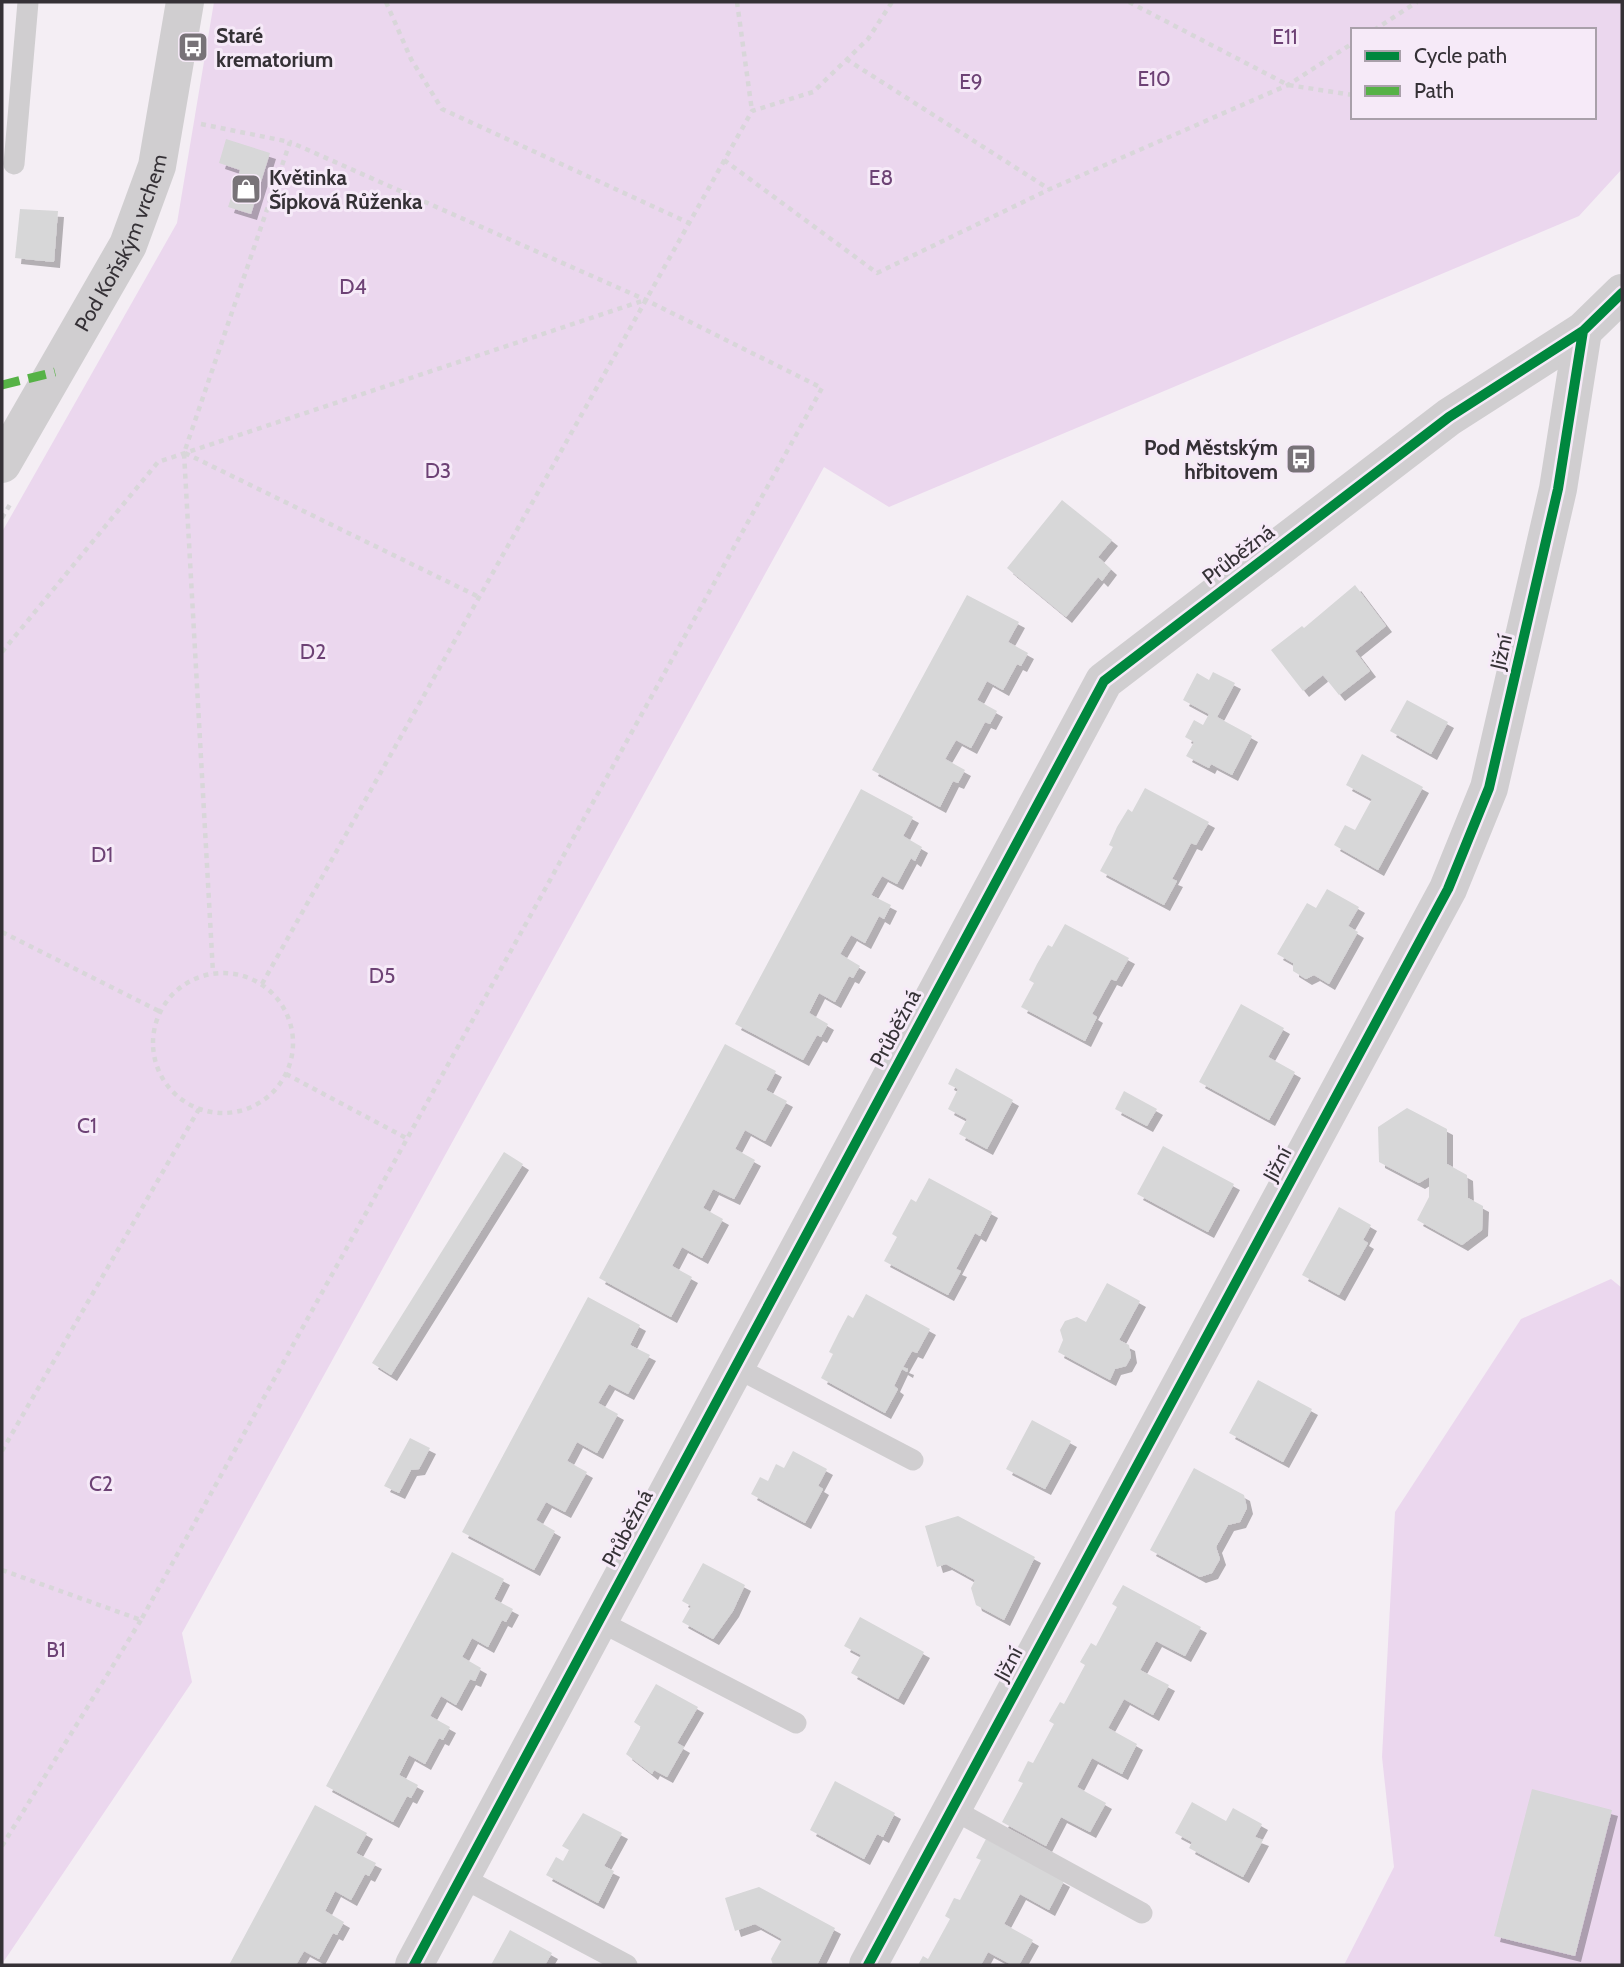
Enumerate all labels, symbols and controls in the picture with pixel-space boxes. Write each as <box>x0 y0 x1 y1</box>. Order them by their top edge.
place label: Staré krematorium <box>216 23 333 72</box>
park label: E11 <box>1272 24 1298 49</box>
legend <box>1351 28 1596 119</box>
bus stop icon: Staré krematorium <box>176 30 210 64</box>
text: Cycle path <box>1414 43 1507 68</box>
park label: E10 <box>1137 66 1171 91</box>
park label: E9 <box>959 69 983 94</box>
text: Path <box>1414 78 1454 103</box>
street label: Pod Koňským vrchem <box>69 152 171 335</box>
place label: Květinka Šípková Růženka <box>269 165 423 214</box>
park label: E8 <box>869 165 893 190</box>
shop icon: Květinka Šípková Růženka <box>229 172 263 206</box>
park label: D4 <box>339 274 367 299</box>
place label: Pod Městským hřbitovem <box>1144 435 1278 484</box>
bus stop icon: Pod Městským hřbitovem <box>1284 442 1318 476</box>
park label: D3 <box>425 458 451 483</box>
street label: Průběžná <box>1197 519 1279 589</box>
street label: Jižní <box>1485 631 1517 673</box>
park label: D2 <box>300 639 326 664</box>
park label: D1 <box>91 842 113 867</box>
park label: D5 <box>369 963 395 988</box>
street label: Průběžná <box>864 985 926 1071</box>
park label: C1 <box>77 1113 97 1138</box>
street label: Jižní <box>1257 1142 1297 1187</box>
park label: C2 <box>89 1471 113 1496</box>
street label: Průběžná <box>596 1485 658 1571</box>
park label: B1 <box>46 1637 66 1662</box>
street label: Jižní <box>988 1642 1028 1687</box>

